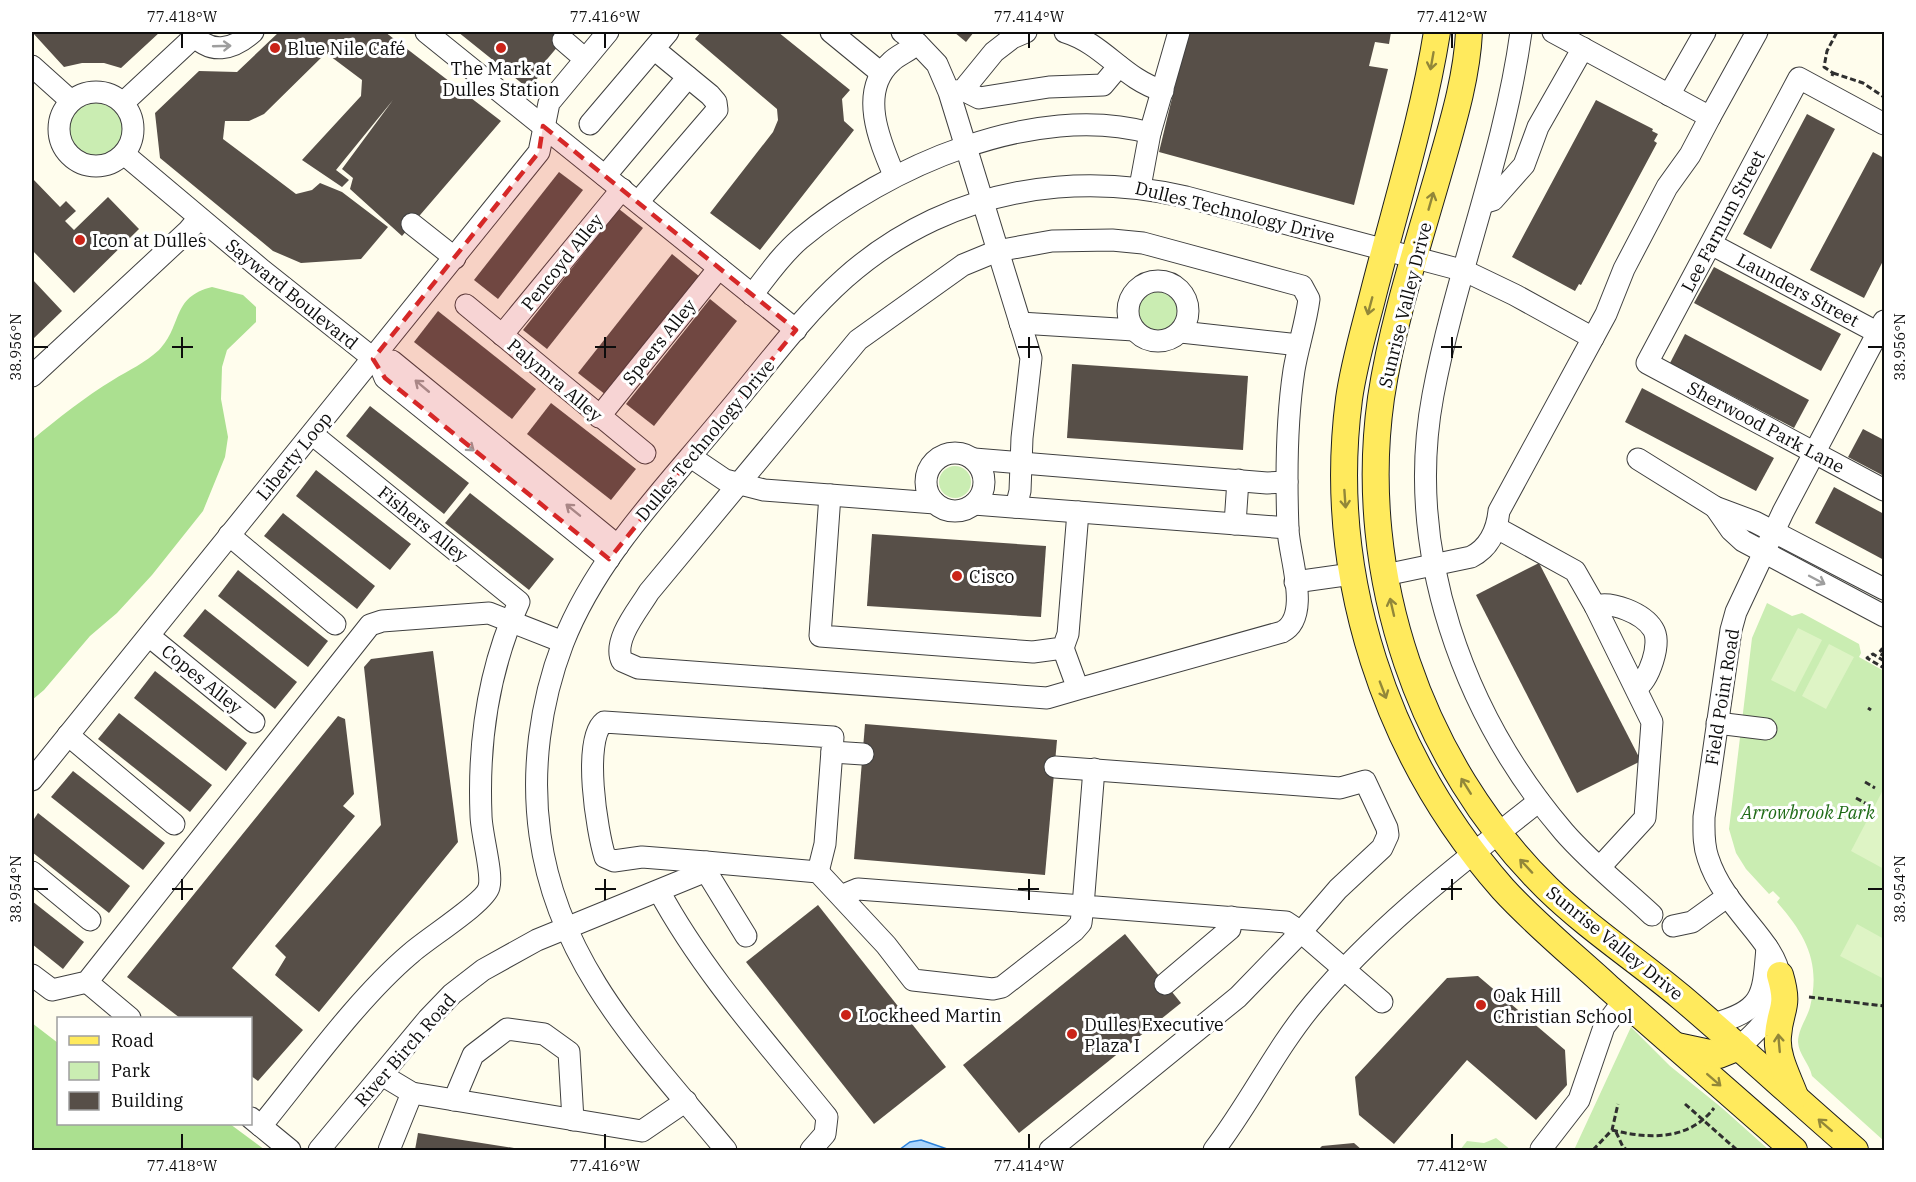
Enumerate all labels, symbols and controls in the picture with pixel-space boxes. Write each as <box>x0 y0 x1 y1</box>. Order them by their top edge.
text: 77.418°W <box>147 7 218 26</box>
text: 77.416°W <box>570 7 641 26</box>
text: 77.414°W <box>994 7 1065 26</box>
text: 77.412°W <box>1417 7 1488 26</box>
place label: Blue Nile Café <box>287 37 405 60</box>
one-way arrow <box>212 40 231 52</box>
marker: Blue Nile Café <box>268 41 282 55</box>
marker: The Mark at Dulles Station <box>494 41 508 55</box>
one-way arrow <box>1426 50 1437 70</box>
place label: The Mark at Dulles Station <box>442 57 560 101</box>
street label: Lee Farnum Street <box>1676 146 1770 296</box>
street label: Dulles Technology Drive <box>1133 176 1337 248</box>
one-way arrow <box>1426 192 1437 211</box>
street label: Pencoyd Alley <box>516 209 608 315</box>
street label: Sunrise Valley Drive <box>1373 220 1437 390</box>
place label: Icon at Dulles <box>92 229 206 252</box>
marker: Icon at Dulles <box>73 233 87 247</box>
street label: Sayward Boulevard <box>221 234 363 354</box>
street label: Launders Street <box>1733 248 1863 332</box>
street label: Speers Alley <box>617 294 701 390</box>
one-way arrow <box>1364 297 1375 316</box>
text: 38.956°N <box>6 313 25 381</box>
text: 38.956°N <box>1890 313 1909 381</box>
street label: Palymra Alley <box>503 334 608 427</box>
street label: Dulles Technology Drive <box>630 354 780 526</box>
street label: Sherwood Park Lane <box>1683 376 1849 478</box>
one-way arrow <box>415 379 430 393</box>
street label: Liberty Loop <box>251 407 337 505</box>
one-way arrow <box>459 438 475 451</box>
street label: Fishers Alley <box>373 481 473 568</box>
one-way arrow <box>1340 488 1351 508</box>
one-way arrow <box>565 503 581 516</box>
place label: Cisco <box>969 565 1014 588</box>
marker: Cisco <box>950 569 964 583</box>
one-way arrow <box>1808 574 1825 586</box>
one-way arrow <box>1385 598 1397 617</box>
street label: Field Point Road <box>1700 627 1744 767</box>
street label: Copes Alley <box>157 639 247 719</box>
one-way arrow <box>1379 680 1390 699</box>
one-way arrow <box>1459 778 1471 795</box>
park label: Arrowbrook Park <box>1740 801 1875 824</box>
text: 38.954°N <box>6 855 25 923</box>
text: 38.954°N <box>1890 855 1909 923</box>
one-way arrow <box>1519 859 1533 874</box>
street label: Sunrise Valley Drive <box>1542 881 1688 1005</box>
place label: Oak Hill Christian School <box>1493 984 1633 1028</box>
street label: River Birch Road <box>350 989 460 1111</box>
marker: Oak Hill Christian School <box>1474 998 1488 1012</box>
place label: Lockheed Martin <box>858 1004 1002 1027</box>
marker: Lockheed Martin <box>839 1008 853 1022</box>
place label: Dulles Executive Plaza I <box>1084 1013 1224 1057</box>
legend <box>57 1017 252 1125</box>
marker: Dulles Executive Plaza I <box>1065 1027 1079 1041</box>
text: Road <box>111 1029 154 1052</box>
one-way arrow <box>1773 1034 1784 1054</box>
text: Park <box>111 1059 151 1082</box>
one-way arrow <box>1706 1073 1721 1087</box>
text: Building <box>111 1089 183 1112</box>
one-way arrow <box>1818 1118 1833 1132</box>
text: 77.418°W <box>147 1156 218 1175</box>
text: 77.416°W <box>570 1156 641 1175</box>
text: 77.414°W <box>994 1156 1065 1175</box>
text: 77.412°W <box>1417 1156 1488 1175</box>

